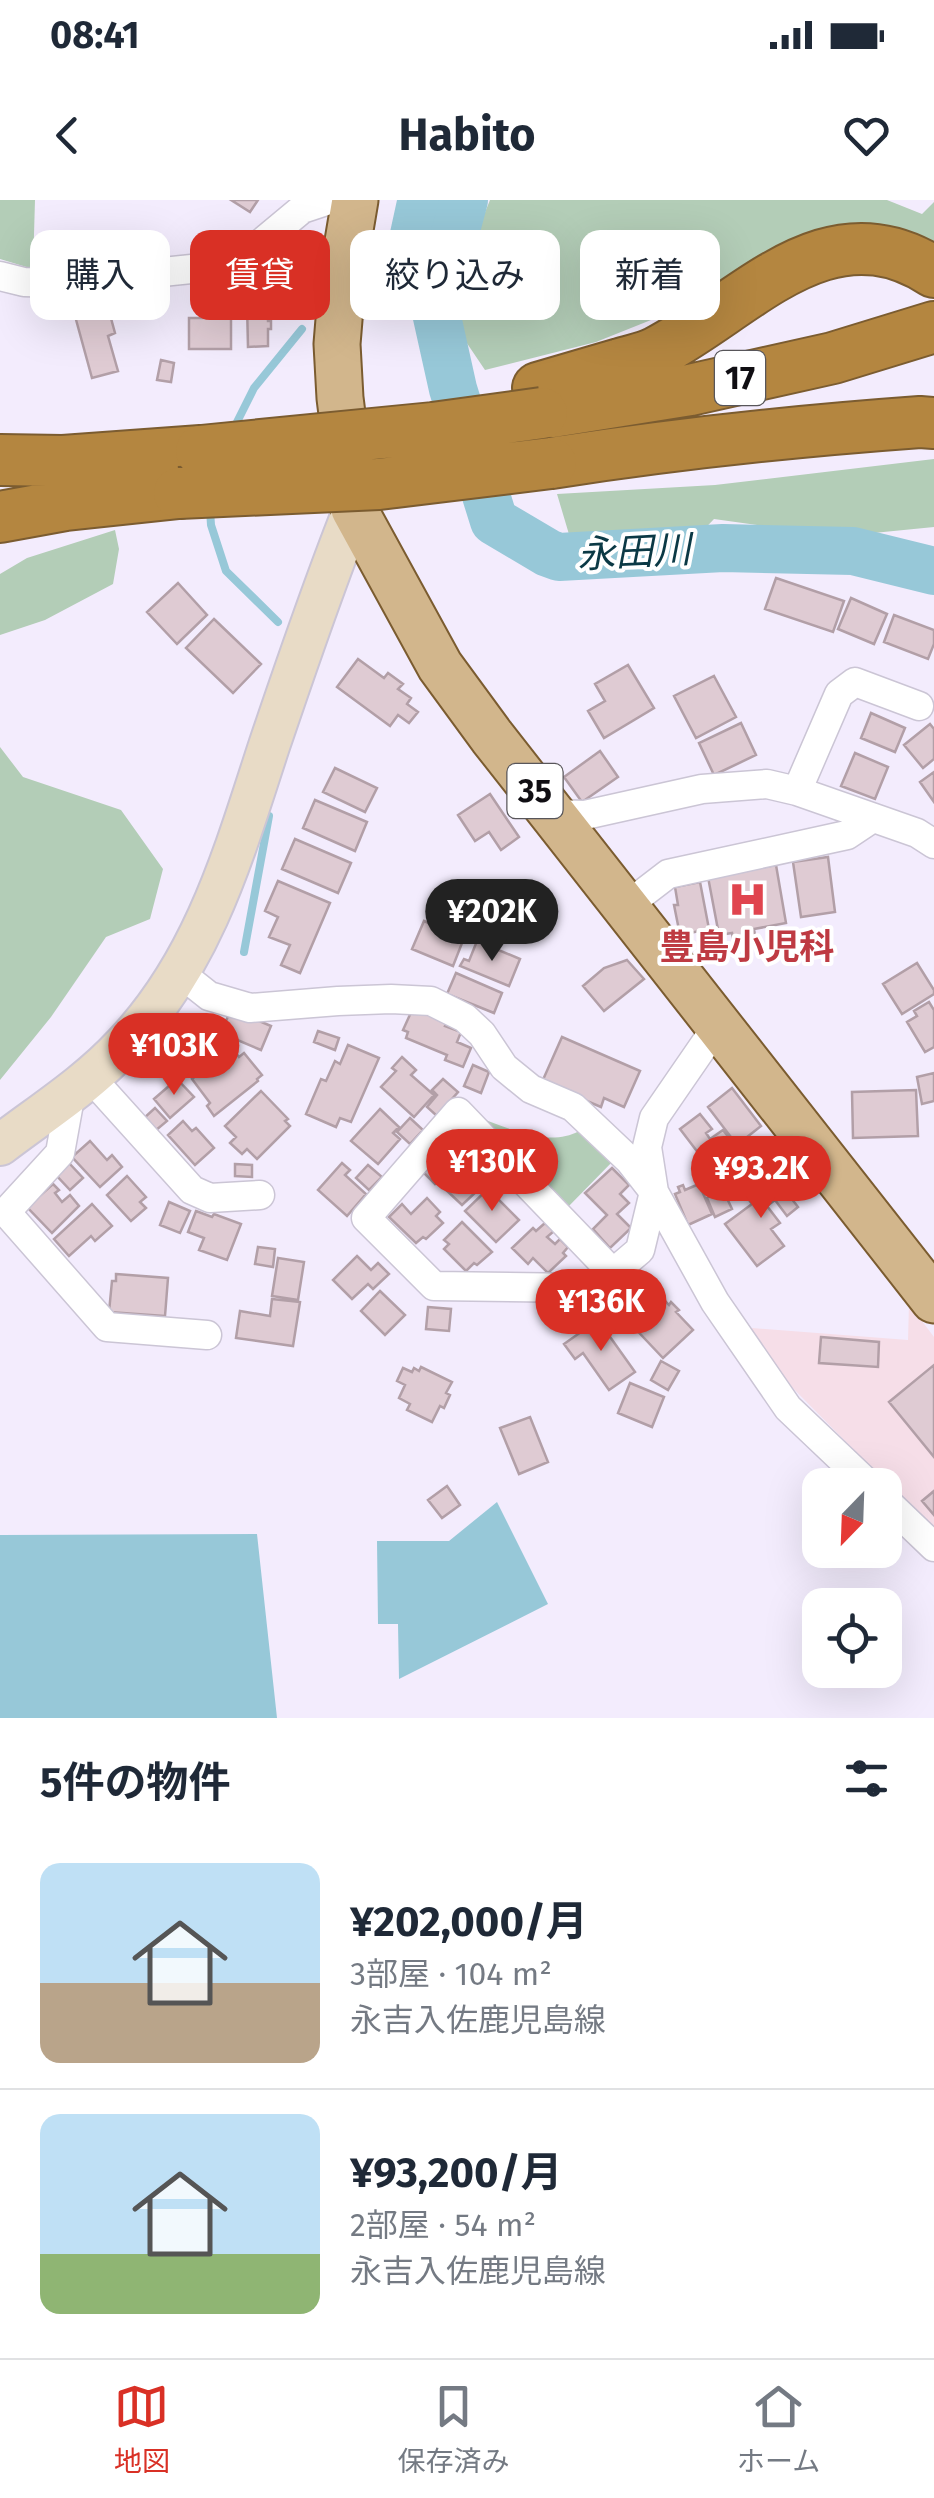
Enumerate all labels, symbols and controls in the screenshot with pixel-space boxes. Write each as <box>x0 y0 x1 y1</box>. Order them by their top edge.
text: 08:41 <box>50 12 140 58</box>
icon: back <box>40 108 95 163</box>
text: Habito <box>398 108 536 162</box>
icon: heart <box>839 108 894 163</box>
chip: 購入 <box>30 230 170 320</box>
chip: 賃貸 <box>190 230 330 320</box>
chip: 絞り込み <box>350 230 560 320</box>
chip: 新着 <box>580 230 720 320</box>
road number: 17 <box>715 351 765 405</box>
water label: 永田川 <box>576 526 696 578</box>
road number: 35 <box>508 764 562 818</box>
pin: ¥202K <box>422 879 562 964</box>
hospital icon: 豊島小児科 <box>726 879 768 921</box>
text: ¥202K <box>447 892 537 930</box>
place label: 豊島小児科 <box>659 926 835 968</box>
pin: ¥103K <box>104 1013 244 1098</box>
text: ¥103K <box>130 1026 218 1064</box>
pin: ¥130K <box>422 1129 562 1214</box>
pin: ¥93.2K <box>680 1136 842 1221</box>
text: ¥130K <box>448 1142 536 1180</box>
text: ¥93.2K <box>713 1149 809 1187</box>
pin: ¥136K <box>531 1269 671 1354</box>
text: ¥136K <box>557 1282 645 1320</box>
north arrow <box>802 1468 902 1568</box>
map controls <box>802 1468 902 1688</box>
button: locate <box>802 1588 902 1688</box>
icon: filters <box>839 1751 894 1806</box>
text: 5件の物件 <box>40 1758 231 1808</box>
text: ¥202,000/月 <box>350 1897 588 1947</box>
icon: home <box>120 1903 240 2023</box>
text: 3部屋 · 104 m² <box>350 1955 552 1993</box>
text: 永吉入佐鹿児島線 <box>350 2001 606 2039</box>
text: ¥93,200/月 <box>350 2148 563 2198</box>
icon: home <box>120 2154 240 2274</box>
text: 2部屋 · 54 m² <box>350 2206 536 2244</box>
text: 永吉入佐鹿児島線 <box>350 2252 606 2290</box>
tab: 地図 <box>114 2379 170 2479</box>
tab: 保存済み <box>397 2379 509 2479</box>
tab: ホーム <box>737 2379 820 2479</box>

